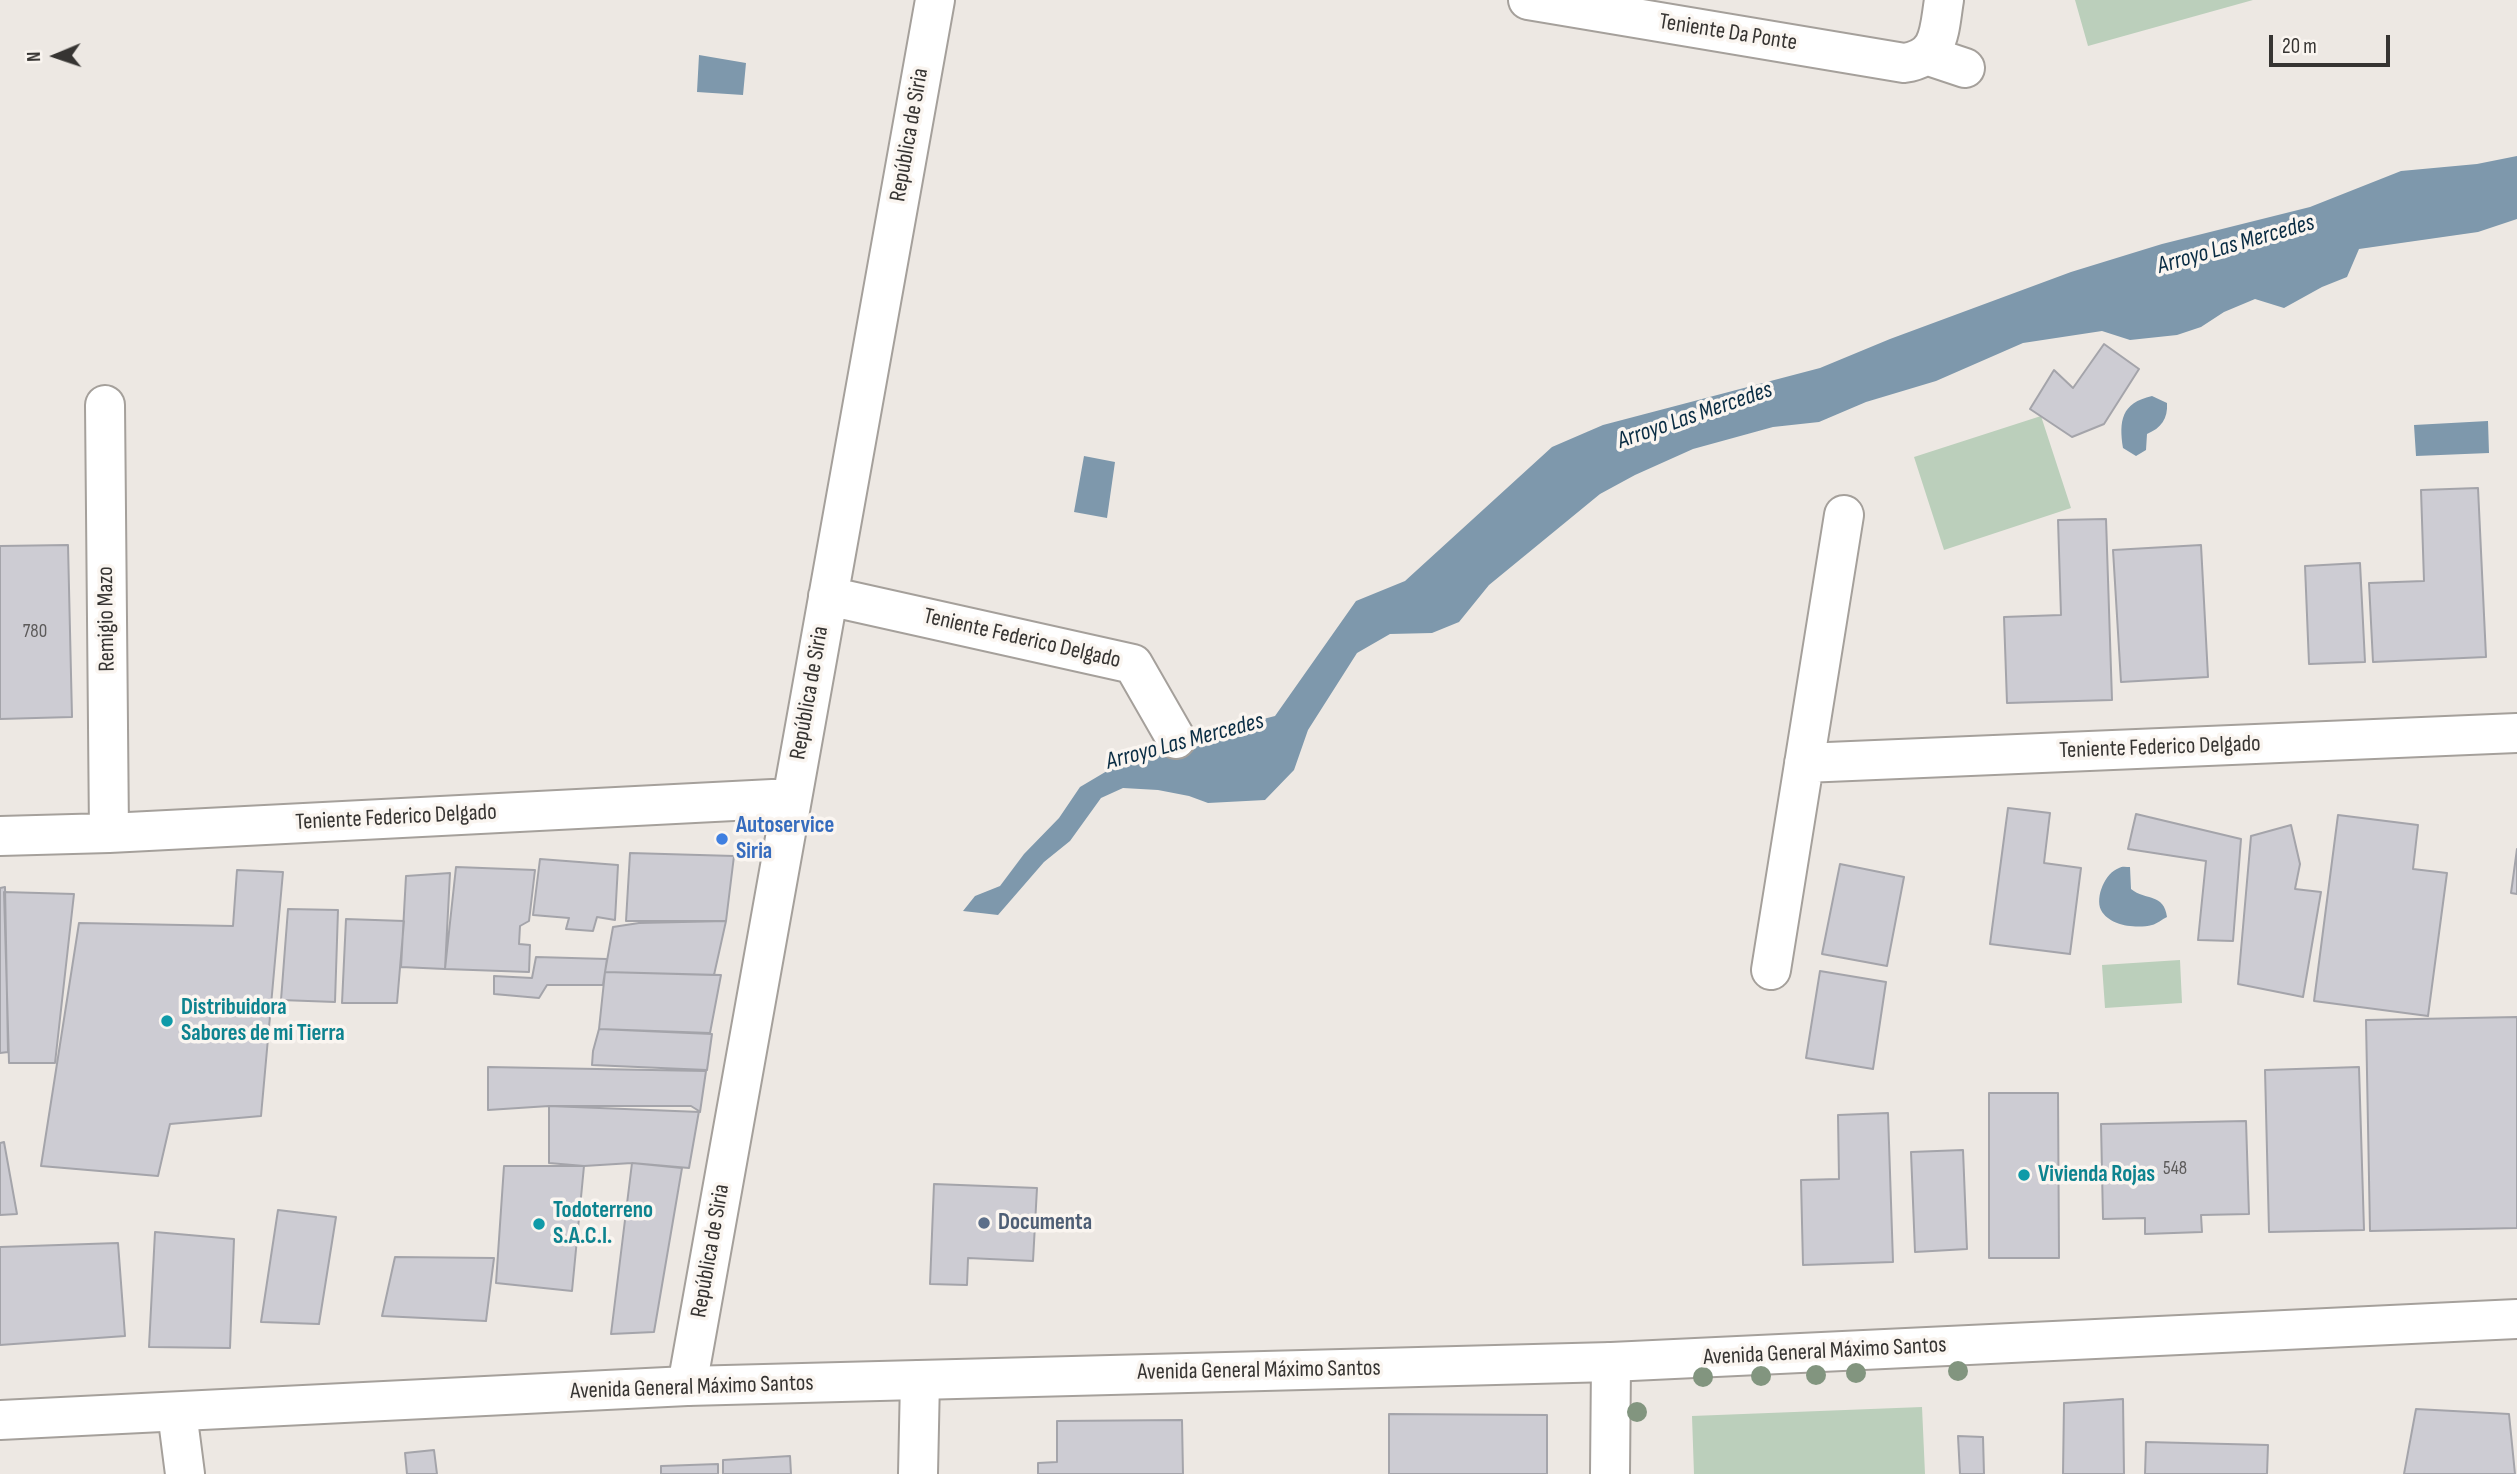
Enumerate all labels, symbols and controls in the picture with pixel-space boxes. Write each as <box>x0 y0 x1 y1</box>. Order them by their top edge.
street label: Teniente Da Ponte <box>1657 8 1799 58</box>
north arrow <box>21 21 91 91</box>
scale bar <box>2272 21 2393 65</box>
text: 20 m <box>2282 34 2317 59</box>
text: N <box>23 51 46 62</box>
street label: República de Siria <box>885 66 935 204</box>
water label: Arroyo Las Mercedes <box>2154 209 2318 281</box>
water label: Arroyo Las Mercedes <box>1614 376 1776 456</box>
street label: Remigio Mazo <box>92 566 122 672</box>
street label: Teniente Federico Delgado <box>921 603 1123 675</box>
house number: 780 <box>23 621 47 643</box>
street label: República de Siria <box>785 624 835 762</box>
water label: Arroyo Las Mercedes <box>1103 707 1267 777</box>
street label: Teniente Federico Delgado <box>2059 731 2261 765</box>
street label: Teniente Federico Delgado <box>295 799 497 837</box>
place label: Autoservice Siria <box>736 812 834 866</box>
marker: Autoservice Siria <box>714 831 730 847</box>
place label: Distribuidora Sabores de mi Tierra <box>181 994 345 1048</box>
marker: Distribuidora Sabores de mi Tierra <box>159 1013 175 1029</box>
house number: 548 <box>2163 1158 2187 1180</box>
place label: Vivienda Rojas <box>2038 1161 2155 1189</box>
marker: Vivienda Rojas <box>2016 1167 2032 1183</box>
street label: República de Siria <box>686 1182 736 1320</box>
place label: Todoterreno S.A.C.I. <box>553 1197 653 1251</box>
place label: Documenta <box>998 1209 1092 1237</box>
marker: Documenta <box>976 1215 992 1231</box>
marker: Todoterreno S.A.C.I. <box>531 1216 547 1232</box>
street label: Avenida General Máximo Santos <box>1703 1332 1947 1372</box>
street label: Avenida General Máximo Santos <box>1137 1355 1381 1387</box>
street label: Avenida General Máximo Santos <box>570 1370 814 1406</box>

